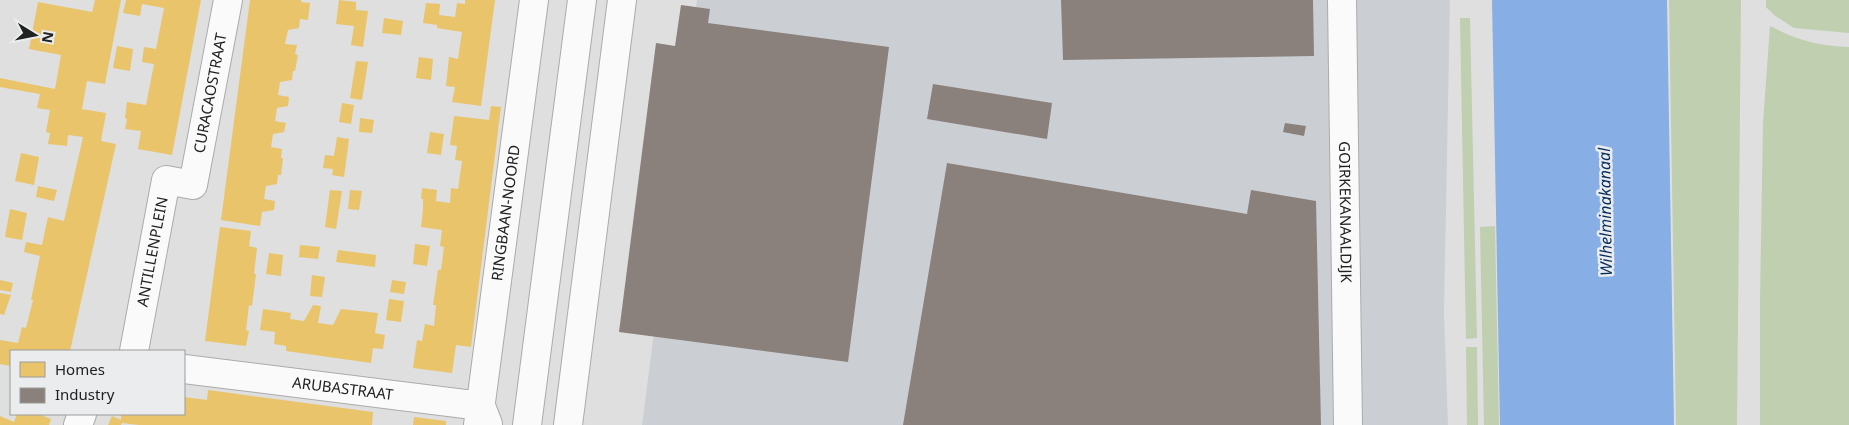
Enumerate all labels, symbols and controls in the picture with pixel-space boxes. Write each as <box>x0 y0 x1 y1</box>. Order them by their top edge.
north arrow <box>10 10 60 60</box>
text: N <box>38 30 59 45</box>
street label: CURACAOSTRAAT <box>188 30 231 155</box>
street label: GOIRKEKANAALDIJK <box>1335 141 1357 284</box>
street label: RINGBAAN-NOORD <box>486 143 524 282</box>
water label: Wilhelminakanaal <box>1593 147 1617 276</box>
street label: ANTILLENPLEIN <box>131 195 172 308</box>
legend <box>10 350 185 415</box>
text: Homes <box>55 359 105 379</box>
street label: ARUBASTRAAT <box>291 372 395 404</box>
text: Industry <box>55 384 115 404</box>

